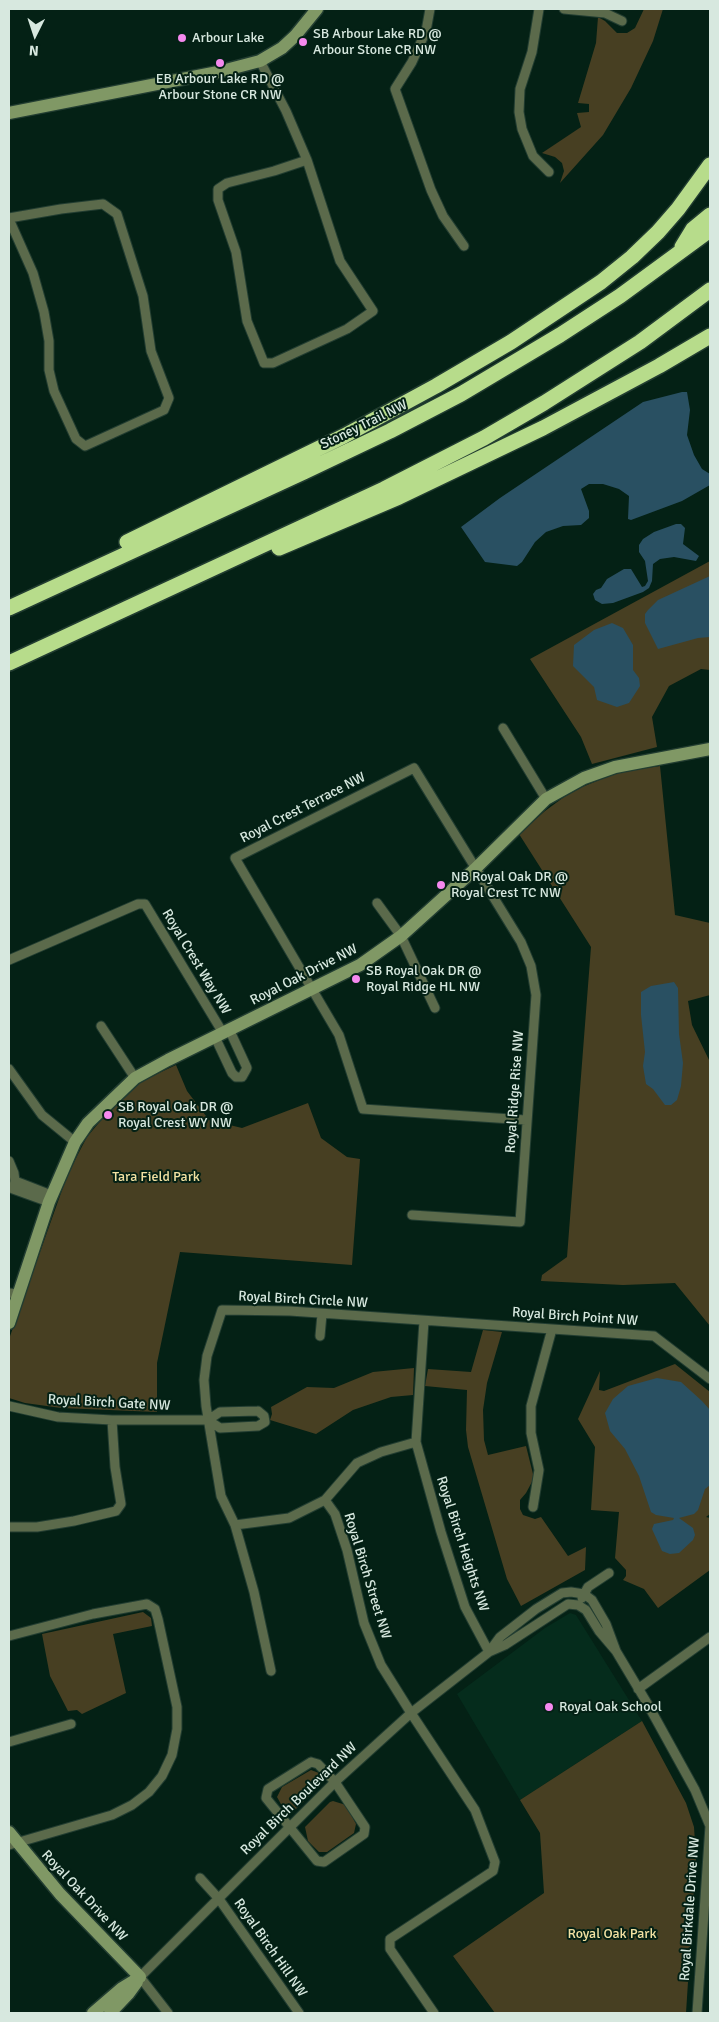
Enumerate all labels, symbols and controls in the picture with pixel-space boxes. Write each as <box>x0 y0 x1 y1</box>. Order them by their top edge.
north arrow <box>10 10 60 60</box>
place label: SB Arbour Lake RD @ Arbour Stone CR NW <box>313 26 442 58</box>
place label: Arbour Lake <box>192 30 264 46</box>
marker: Arbour Lake <box>176 32 188 44</box>
marker: SB Arbour Lake RD @ Arbour Stone CR NW <box>297 36 309 48</box>
text: N <box>28 42 39 59</box>
marker: EB Arbour Lake RD @ Arbour Stone CR NW <box>214 57 226 69</box>
place label: EB Arbour Lake RD @ Arbour Stone CR NW <box>156 71 284 104</box>
street label: Stoney Trail NW <box>318 397 410 453</box>
street label: Royal Crest Terrace NW <box>238 769 368 847</box>
place label: NB Royal Oak DR @ Royal Crest TC NW <box>451 869 568 902</box>
marker: NB Royal Oak DR @ Royal Crest TC NW <box>435 879 447 891</box>
street label: Royal Crest Way NW <box>158 906 234 1018</box>
street label: Royal Oak Drive NW <box>248 941 360 1009</box>
place label: SB Royal Oak DR @ Royal Ridge HL NW <box>366 963 481 996</box>
marker: SB Royal Oak DR @ Royal Ridge HL NW <box>350 973 362 985</box>
street label: Royal Ridge Rise NW <box>502 1030 528 1154</box>
place label: SB Royal Oak DR @ Royal Crest WY NW <box>118 1099 233 1132</box>
marker: SB Royal Oak DR @ Royal Crest WY NW <box>102 1109 114 1121</box>
park label: Tara Field Park <box>112 1169 200 1185</box>
street label: Royal Birch Circle NW <box>238 1288 368 1312</box>
street label: Royal Birch Point NW <box>512 1304 638 1330</box>
street label: Royal Birch Gate NW <box>47 1391 171 1415</box>
street label: Royal Birch Heights NW <box>432 1474 492 1614</box>
street label: Royal Birch Street NW <box>340 1511 394 1641</box>
place label: Royal Oak School <box>559 1699 662 1715</box>
marker: Royal Oak School <box>543 1701 555 1713</box>
street label: Royal Birch Boulevard NW <box>237 1739 361 1859</box>
street label: Royal Birkdale Drive NW <box>677 1836 703 1982</box>
street label: Royal Oak Drive NW <box>38 1847 130 1945</box>
street label: Royal Birch Hill NW <box>230 1896 310 2000</box>
park label: Royal Oak Park <box>567 1926 657 1942</box>

